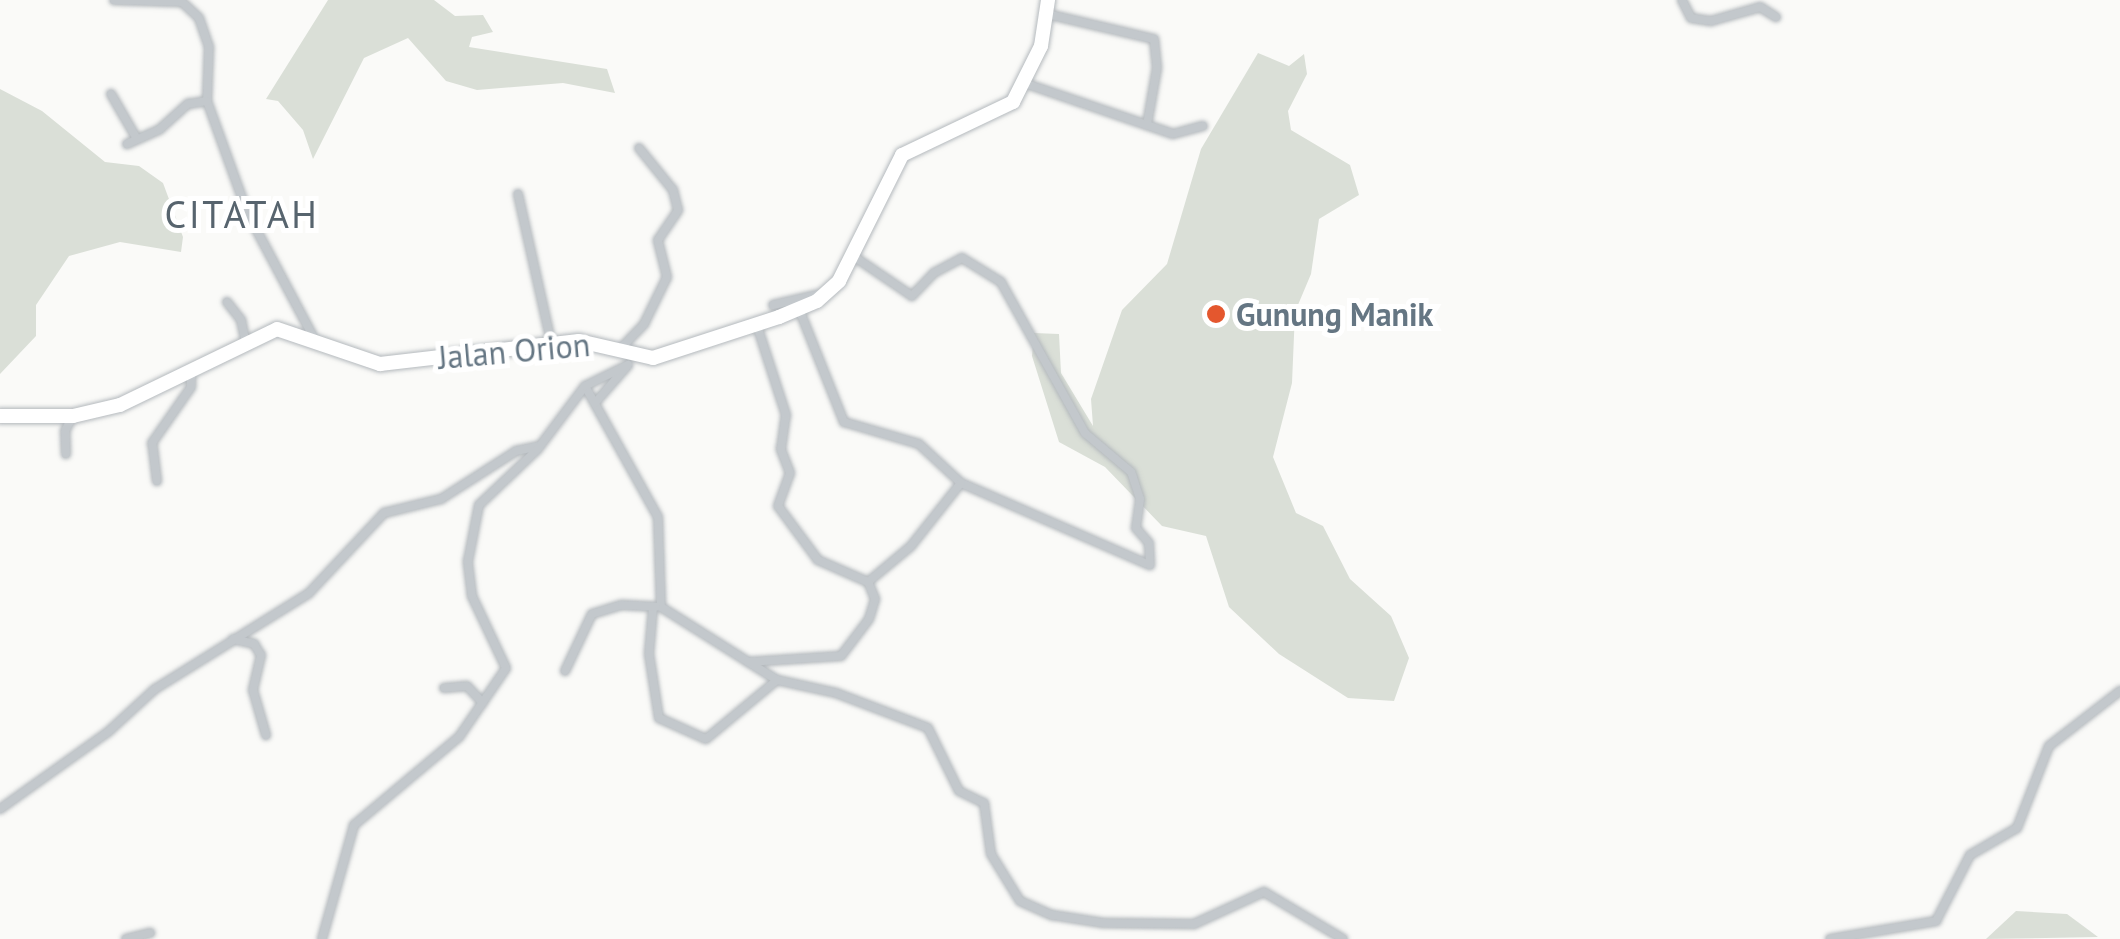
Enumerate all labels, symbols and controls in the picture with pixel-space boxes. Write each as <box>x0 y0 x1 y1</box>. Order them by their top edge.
district label: CITATAH <box>165 191 319 237</box>
place label: Gunung Manik <box>1236 295 1433 333</box>
marker: Gunung Manik <box>1205 303 1227 325</box>
street label: Jalan Orion <box>436 325 592 377</box>

